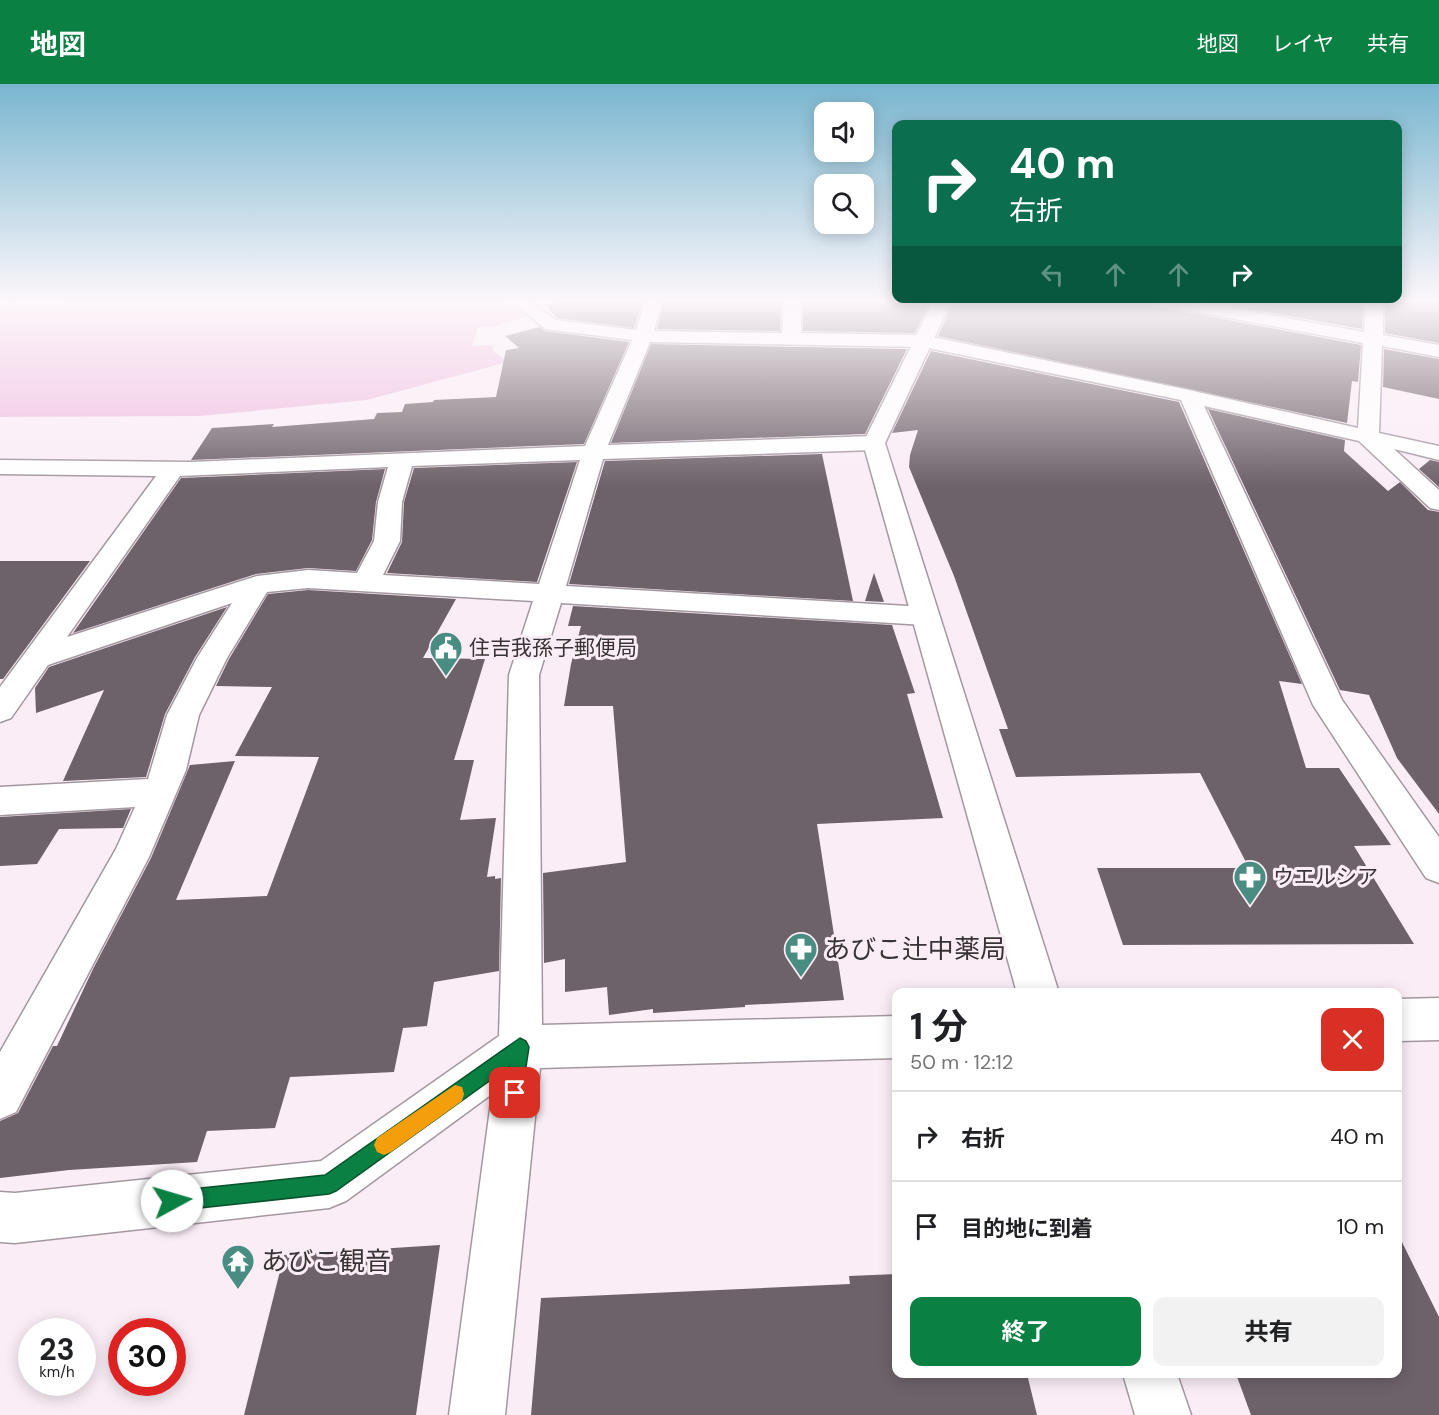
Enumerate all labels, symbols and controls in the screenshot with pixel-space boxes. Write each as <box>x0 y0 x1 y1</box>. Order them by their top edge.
text: 地図 <box>30 26 86 63</box>
text: 地図 <box>1197 30 1239 58</box>
text: レイヤ <box>1272 30 1334 58</box>
text: 共有 <box>1367 30 1409 58</box>
map controls <box>814 102 874 234</box>
button: sound <box>814 102 874 162</box>
text: 40 m <box>1009 136 1115 191</box>
icon: right <box>910 144 988 222</box>
button: search <box>814 174 874 234</box>
text: 右折 <box>1009 193 1063 228</box>
icon: left <box>1036 258 1069 291</box>
icon: ahead <box>1099 258 1132 291</box>
icon: ahead <box>1162 258 1195 291</box>
icon: right <box>1225 258 1258 291</box>
public building icon: 住吉我孫子郵便局 <box>428 630 464 677</box>
place label: 住吉我孫子郵便局 <box>469 634 637 662</box>
pharmacy icon: ウエルシア <box>1232 859 1268 906</box>
place label: ウエルシア <box>1273 863 1378 891</box>
pharmacy icon: あびこ辻中薬局 <box>783 931 819 978</box>
place label: あびこ辻中薬局 <box>824 932 1006 966</box>
text: 1 分 <box>910 1003 968 1050</box>
button: close <box>1321 1008 1384 1071</box>
text: 50 m · 12:12 <box>910 1049 1013 1075</box>
pin <box>489 1067 540 1118</box>
icon: arrive <box>498 1076 531 1109</box>
icon: right <box>910 1120 943 1153</box>
text: 40 m <box>1330 1122 1384 1151</box>
text: 右折 <box>961 1124 1005 1153</box>
position arrow <box>140 1169 204 1233</box>
icon: arrive <box>910 1210 943 1243</box>
text: 10 m <box>1337 1212 1384 1241</box>
text: 目的地に到着 <box>961 1214 1093 1243</box>
temple icon: あびこ観音 <box>220 1243 256 1290</box>
place label: あびこ観音 <box>261 1244 391 1278</box>
button: 終了 <box>910 1297 1141 1366</box>
button: 共有 <box>1153 1297 1384 1366</box>
speed limit sign: 30 <box>108 1318 186 1396</box>
text: 23 <box>39 1330 75 1369</box>
text: km/h <box>39 1362 75 1382</box>

